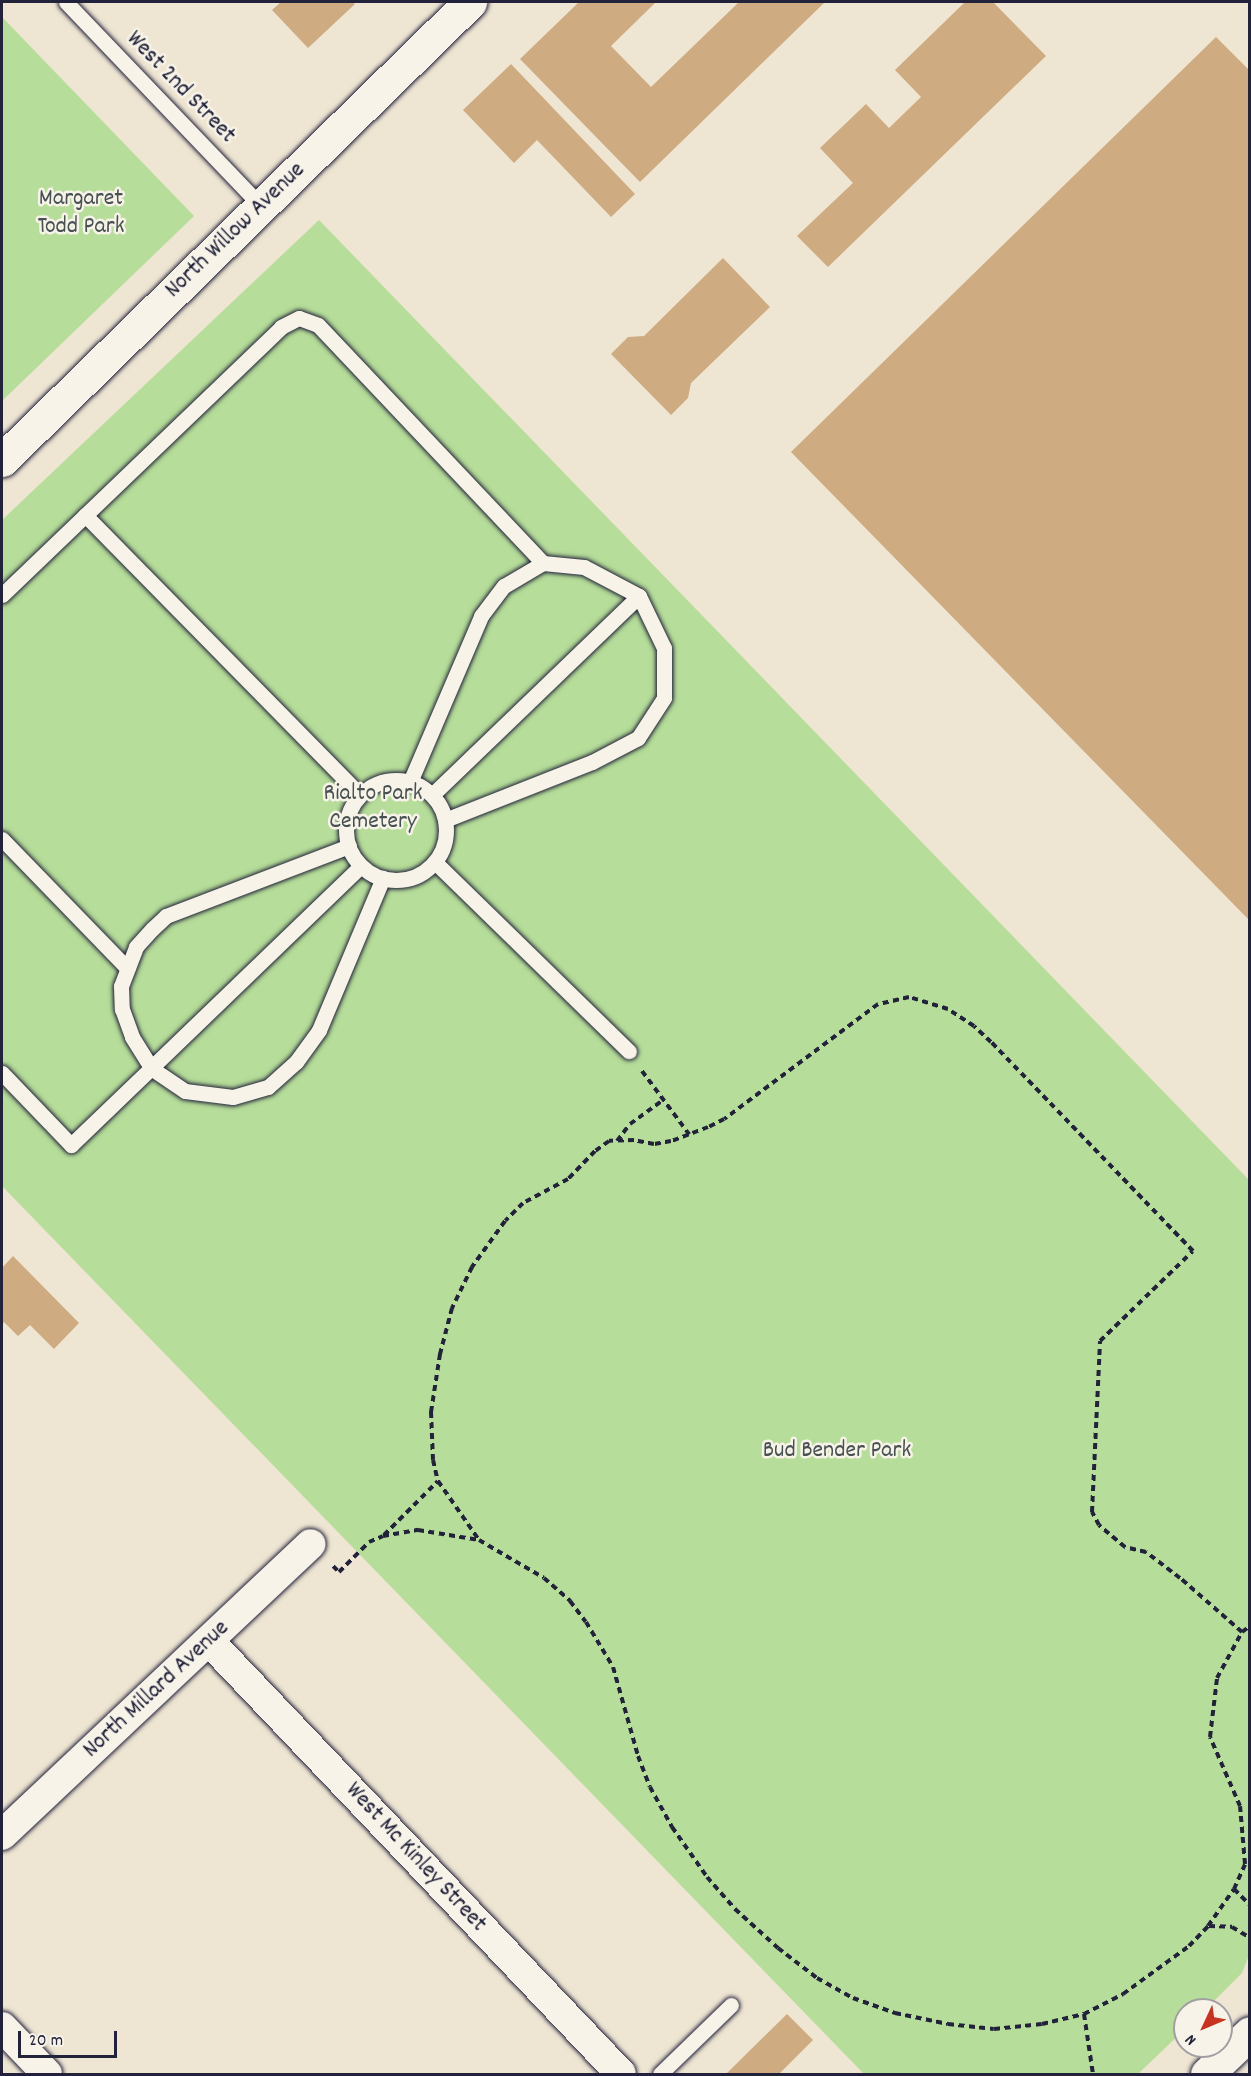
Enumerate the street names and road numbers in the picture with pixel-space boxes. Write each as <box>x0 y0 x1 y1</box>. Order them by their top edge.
street label: West 2nd Street <box>119 26 241 150</box>
street label: North Willow Avenue <box>160 157 312 305</box>
street label: North Millard Avenue <box>78 1615 236 1765</box>
street label: West Mc Kinley Street <box>338 1777 492 1939</box>

